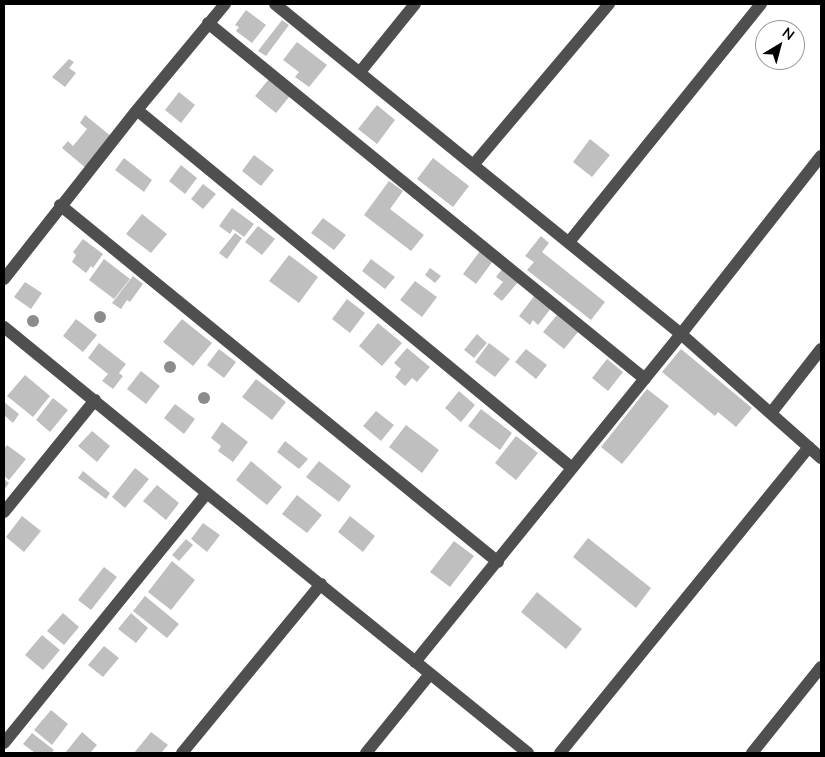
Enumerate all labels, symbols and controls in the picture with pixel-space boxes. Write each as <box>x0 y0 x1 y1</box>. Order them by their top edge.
north arrow <box>755 20 805 70</box>
text: N <box>779 23 798 44</box>

